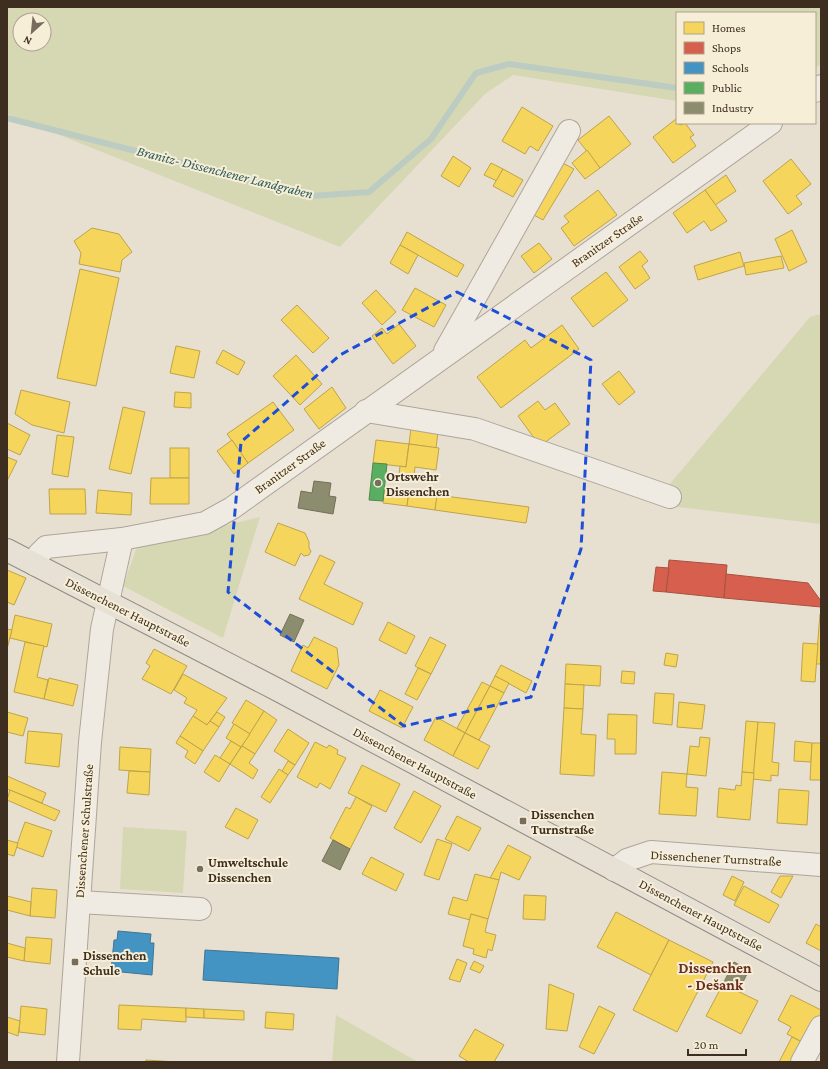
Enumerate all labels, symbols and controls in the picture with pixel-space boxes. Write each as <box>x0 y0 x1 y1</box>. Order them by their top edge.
north arrow <box>12 12 52 52</box>
legend <box>676 12 816 124</box>
text: Homes <box>712 21 746 35</box>
text: N <box>21 34 34 48</box>
text: Shops <box>712 41 741 55</box>
text: Schools <box>712 61 749 75</box>
text: Public <box>712 81 742 95</box>
text: Industry <box>712 101 754 115</box>
water label: Branitz- Dissenchener Landgraben <box>135 142 315 202</box>
street label: Branitzer Straße <box>568 210 646 270</box>
street label: Branitzer Straße <box>252 435 329 497</box>
place label: Ortswehr Dissenchen <box>386 469 450 499</box>
marker: Ortswehr Dissenchen <box>373 478 383 488</box>
street label: Dissenchener Hauptstraße <box>63 574 193 650</box>
street label: Dissenchener Hauptstraße <box>351 724 480 802</box>
street label: Dissenchener Schulstraße <box>72 763 96 898</box>
place label: Dissenchen Turnstraße <box>531 807 595 837</box>
marker: Dissenchen Turnstraße <box>518 816 528 826</box>
street label: Dissenchener Turnstraße <box>650 847 782 869</box>
place label: Umweltschule Dissenchen <box>208 855 288 885</box>
marker: Umweltschule Dissenchen <box>195 864 205 874</box>
street label: Dissenchener Hauptstraße <box>637 876 766 954</box>
place label: Dissenchen Schule <box>83 948 147 978</box>
marker: Dissenchen Schule <box>70 957 80 967</box>
district label: Dissenchen - Dešank <box>678 960 752 993</box>
scale bar <box>688 1031 746 1057</box>
text: 20 m <box>694 1038 719 1052</box>

